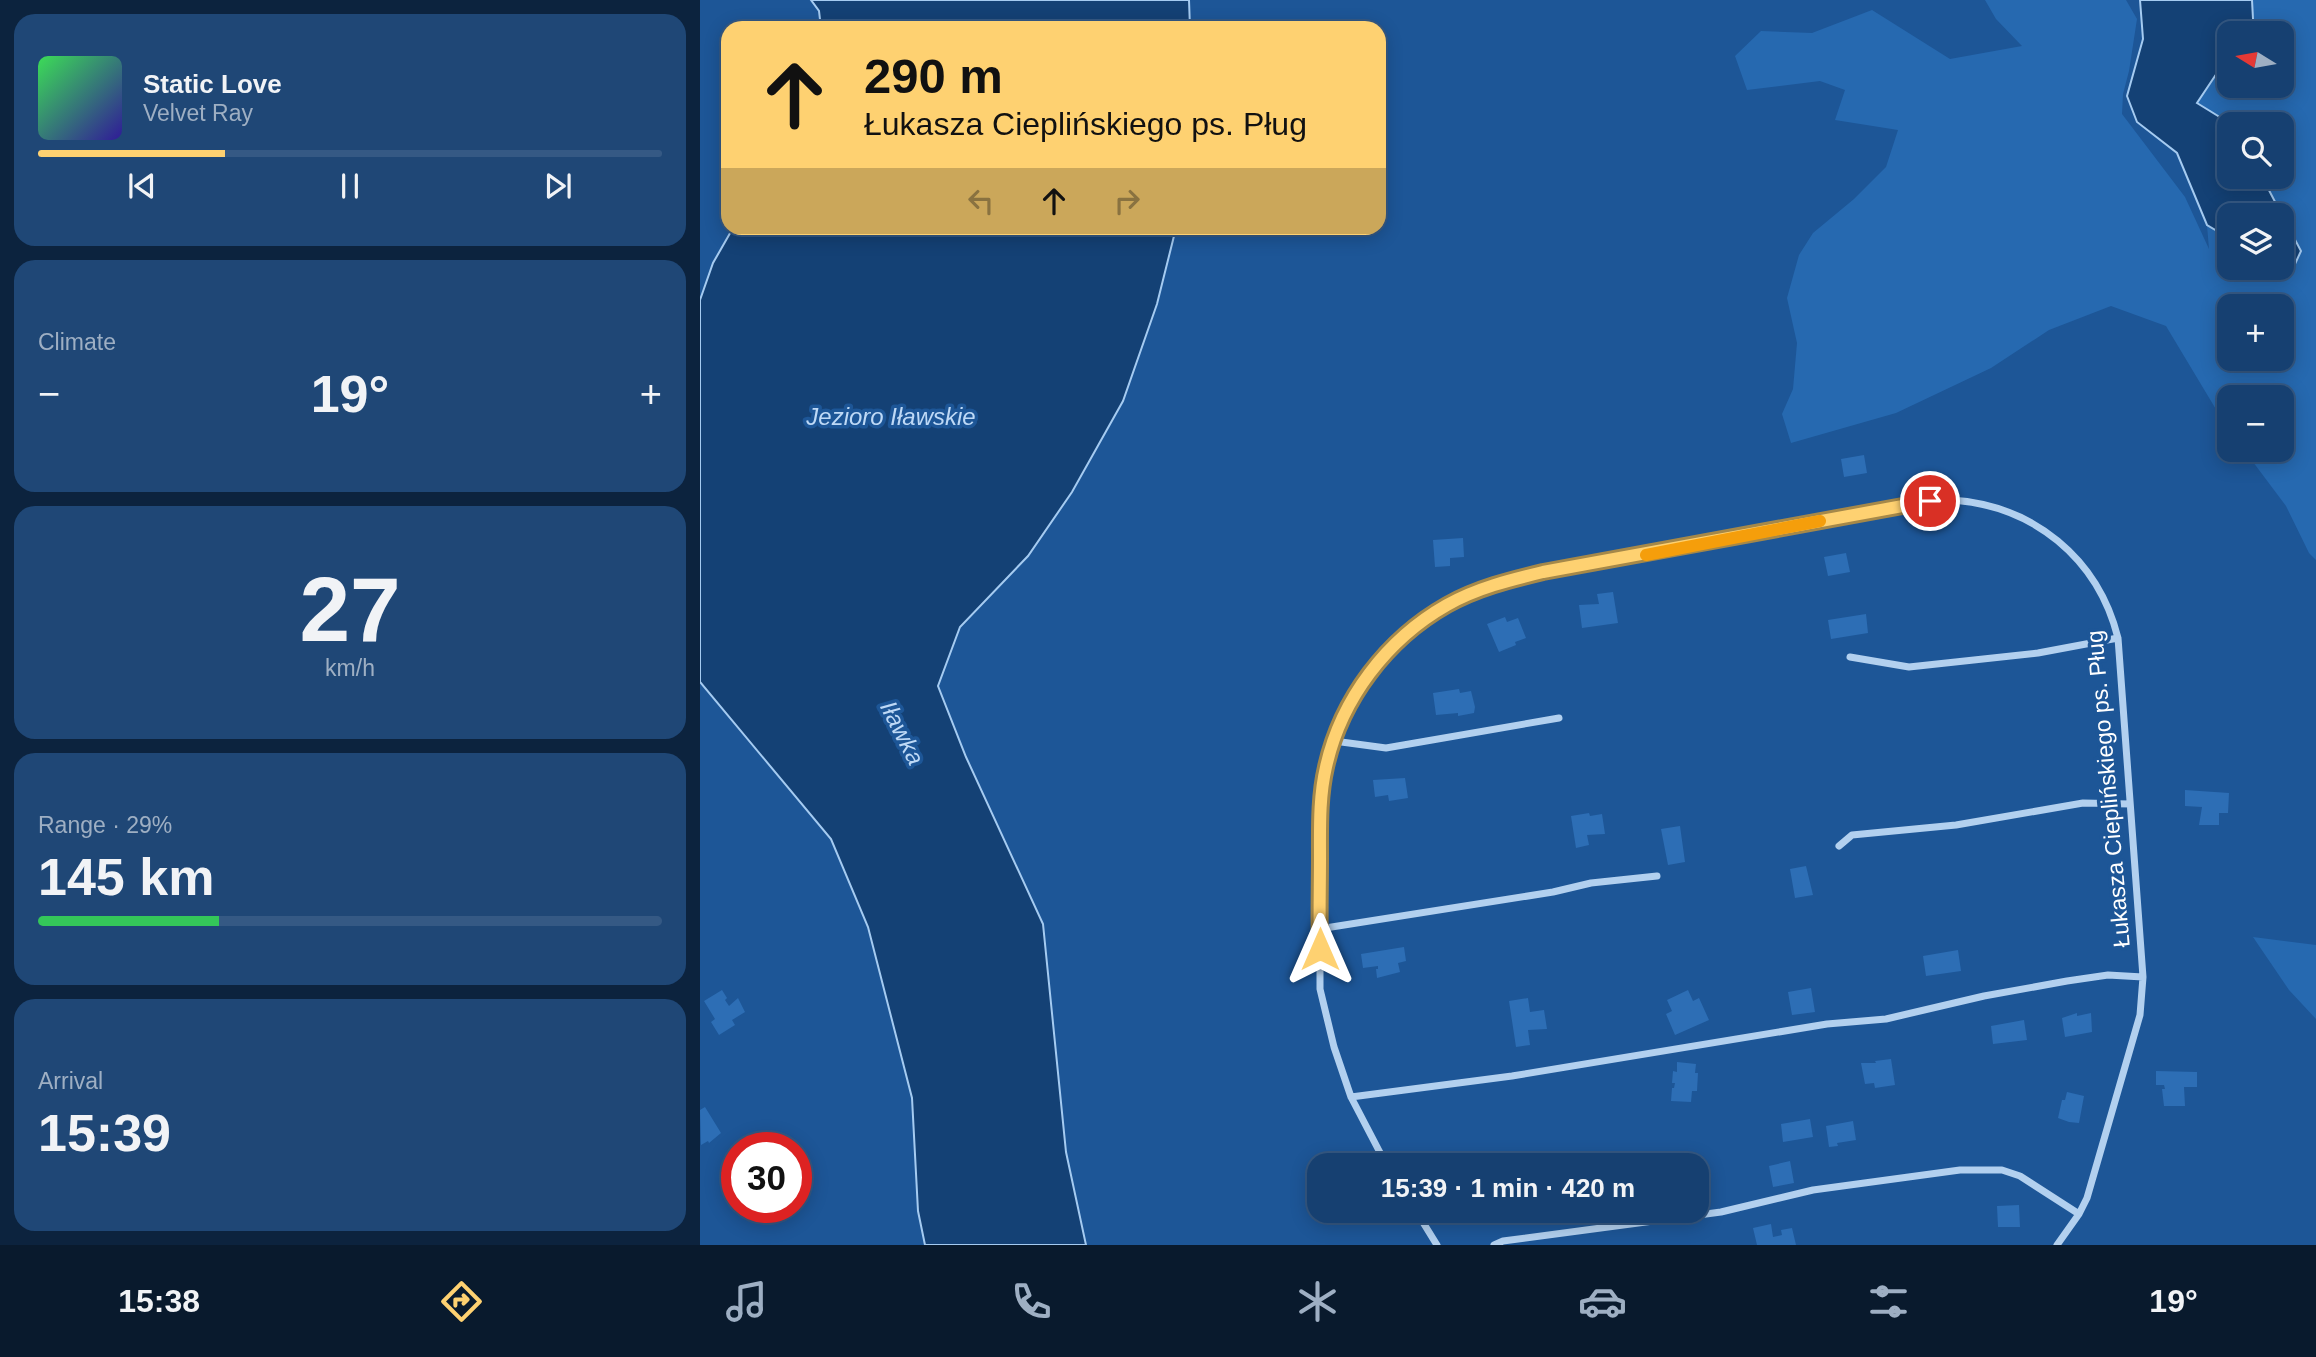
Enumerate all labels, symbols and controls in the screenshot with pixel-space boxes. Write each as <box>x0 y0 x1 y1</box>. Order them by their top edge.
north arrow <box>2217 21 2294 98</box>
map controls <box>2217 21 2294 462</box>
icon: ahead <box>749 49 840 140</box>
text: 290 m <box>864 49 1003 103</box>
text: Static Love <box>143 69 282 99</box>
text: Velvet Ray <box>143 100 253 126</box>
text: Łukasza Cieplińskiego ps. Pług <box>864 106 1307 142</box>
button: search <box>2217 112 2294 189</box>
icon: previous <box>123 167 161 205</box>
icon: pause <box>331 167 369 205</box>
icon: next <box>539 167 577 205</box>
icon: left <box>962 182 1000 220</box>
icon: ahead <box>1035 182 1073 220</box>
icon: right <box>1108 182 1146 220</box>
button: layers <box>2217 203 2294 280</box>
button: + <box>2217 294 2294 371</box>
text: Climate <box>38 329 116 355</box>
text: 19° <box>311 365 389 423</box>
text: − <box>38 373 60 415</box>
text: + <box>640 373 662 415</box>
button: − <box>2217 385 2294 462</box>
water label: Jezioro Iławskie <box>805 403 976 430</box>
pin <box>1900 471 1960 531</box>
icon: arrive <box>1911 482 1949 520</box>
text: 27 <box>299 559 401 660</box>
street label: Łukasza Cieplińskiego ps. Pług <box>2081 629 2135 949</box>
text: km/h <box>325 655 375 681</box>
water label: Iławka <box>875 696 930 769</box>
text: Range · 29% <box>38 812 172 838</box>
text: 145 km <box>38 848 214 906</box>
position arrow <box>1283 912 1357 986</box>
text: Arrival <box>38 1068 103 1094</box>
text: 15:39 <box>38 1104 171 1162</box>
speed limit sign: 30 <box>721 1132 812 1223</box>
text: 15:39 · 1 min · 420 m <box>1381 1173 1635 1203</box>
icon: directions <box>437 1277 486 1326</box>
icon: music <box>722 1277 771 1326</box>
icon: phone <box>1007 1277 1056 1326</box>
icon: climate <box>1293 1277 1342 1326</box>
icon: car <box>1578 1277 1627 1326</box>
icon: filters <box>1864 1277 1913 1326</box>
text: 15:38 <box>118 1283 200 1319</box>
text: 19° <box>2149 1283 2198 1319</box>

